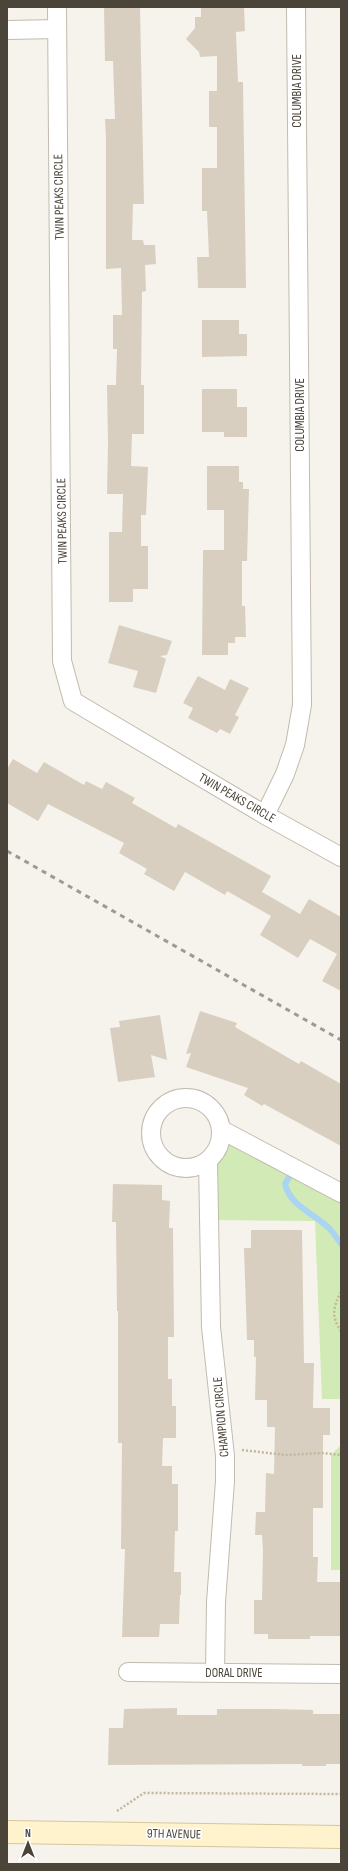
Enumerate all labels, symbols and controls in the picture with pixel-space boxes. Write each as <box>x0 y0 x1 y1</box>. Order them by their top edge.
street label: COLUMBIA DRIVE <box>289 54 305 128</box>
street label: TWIN PEAKS CIRCLE <box>50 154 68 240</box>
street label: COLUMBIA DRIVE <box>292 378 308 452</box>
street label: TWIN PEAKS CIRCLE <box>53 478 71 564</box>
street label: TWIN PEAKS CIRCLE <box>196 770 278 826</box>
street label: CHAMPION CIRCLE <box>210 1376 232 1458</box>
street label: DORAL DRIVE <box>205 1665 263 1681</box>
north arrow <box>8 1823 48 1863</box>
street label: 9TH AVENUE <box>147 1826 201 1842</box>
text: N <box>25 1827 31 1840</box>

